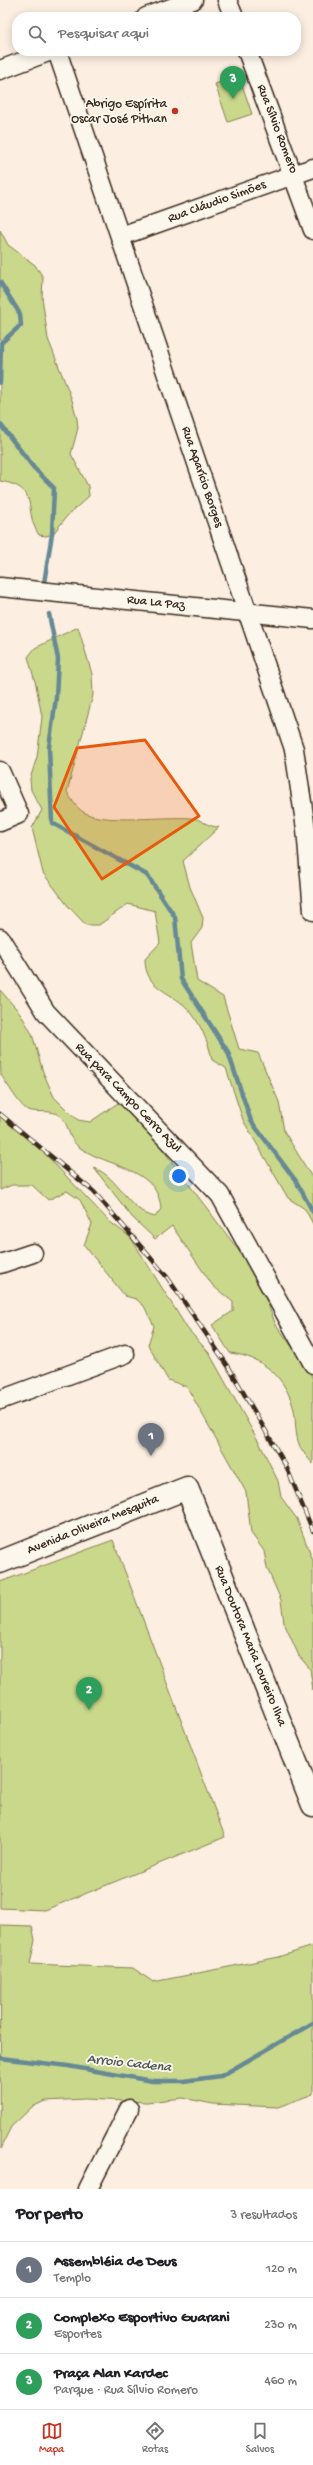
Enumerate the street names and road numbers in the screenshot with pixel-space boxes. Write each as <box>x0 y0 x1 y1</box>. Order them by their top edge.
street label: Rua Sílvio Romero <box>253 82 301 176</box>
street label: Rua Cláudio Simões <box>166 177 269 227</box>
street label: Rua Aparício Borges <box>178 425 227 531</box>
street label: Rua La Paz <box>126 592 187 614</box>
street label: Rua para Campo Cerro Azul <box>72 1040 184 1156</box>
street label: Avenida Oliveira Mesquita <box>25 1491 162 1558</box>
street label: Rua Doutora Maria Loureiro Ilha <box>211 1564 289 1729</box>

